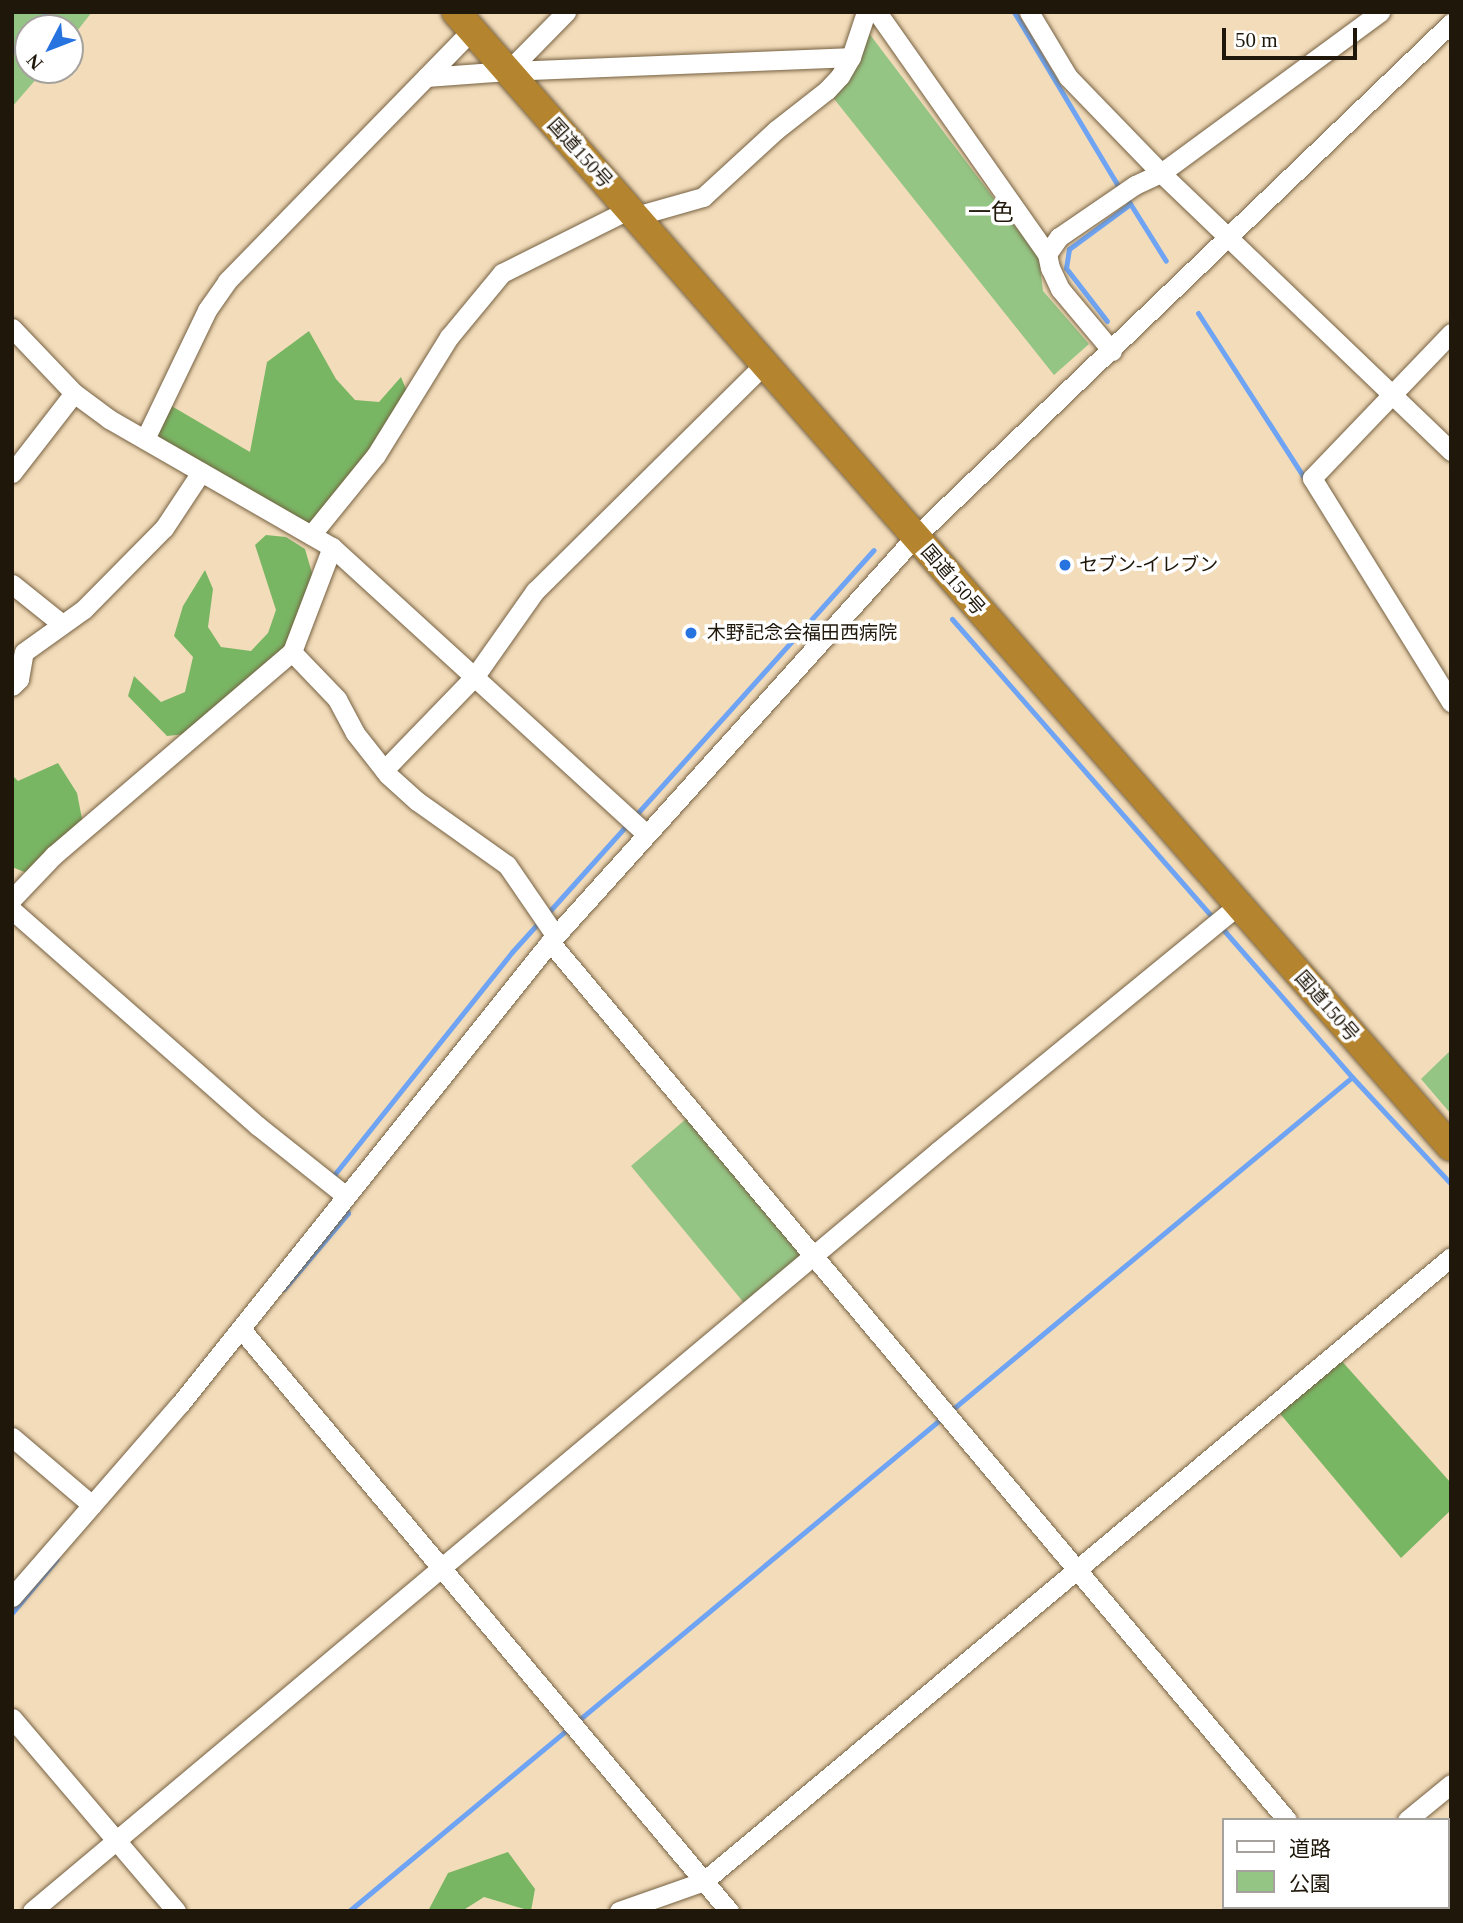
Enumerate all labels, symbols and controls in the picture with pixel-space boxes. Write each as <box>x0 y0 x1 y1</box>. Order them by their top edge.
north arrow <box>14 14 84 84</box>
scale bar <box>1225 14 1360 58</box>
text: 50 m <box>1235 28 1278 52</box>
text: N <box>22 50 47 74</box>
street label: 国道150号 <box>543 114 617 192</box>
district label: 一色 <box>968 199 1014 227</box>
street label: 国道150号 <box>916 540 990 620</box>
place label: セブン-イレブン <box>1079 554 1218 576</box>
marker: セブン-イレブン <box>1057 557 1073 573</box>
place label: 木野記念会福田西病院 <box>707 622 897 644</box>
marker: 木野記念会福田西病院 <box>681 623 701 643</box>
street label: 国道150号 <box>1290 966 1364 1046</box>
legend <box>1222 1818 1449 1909</box>
text: 道路 <box>1289 1837 1331 1861</box>
text: 公園 <box>1289 1872 1331 1896</box>

